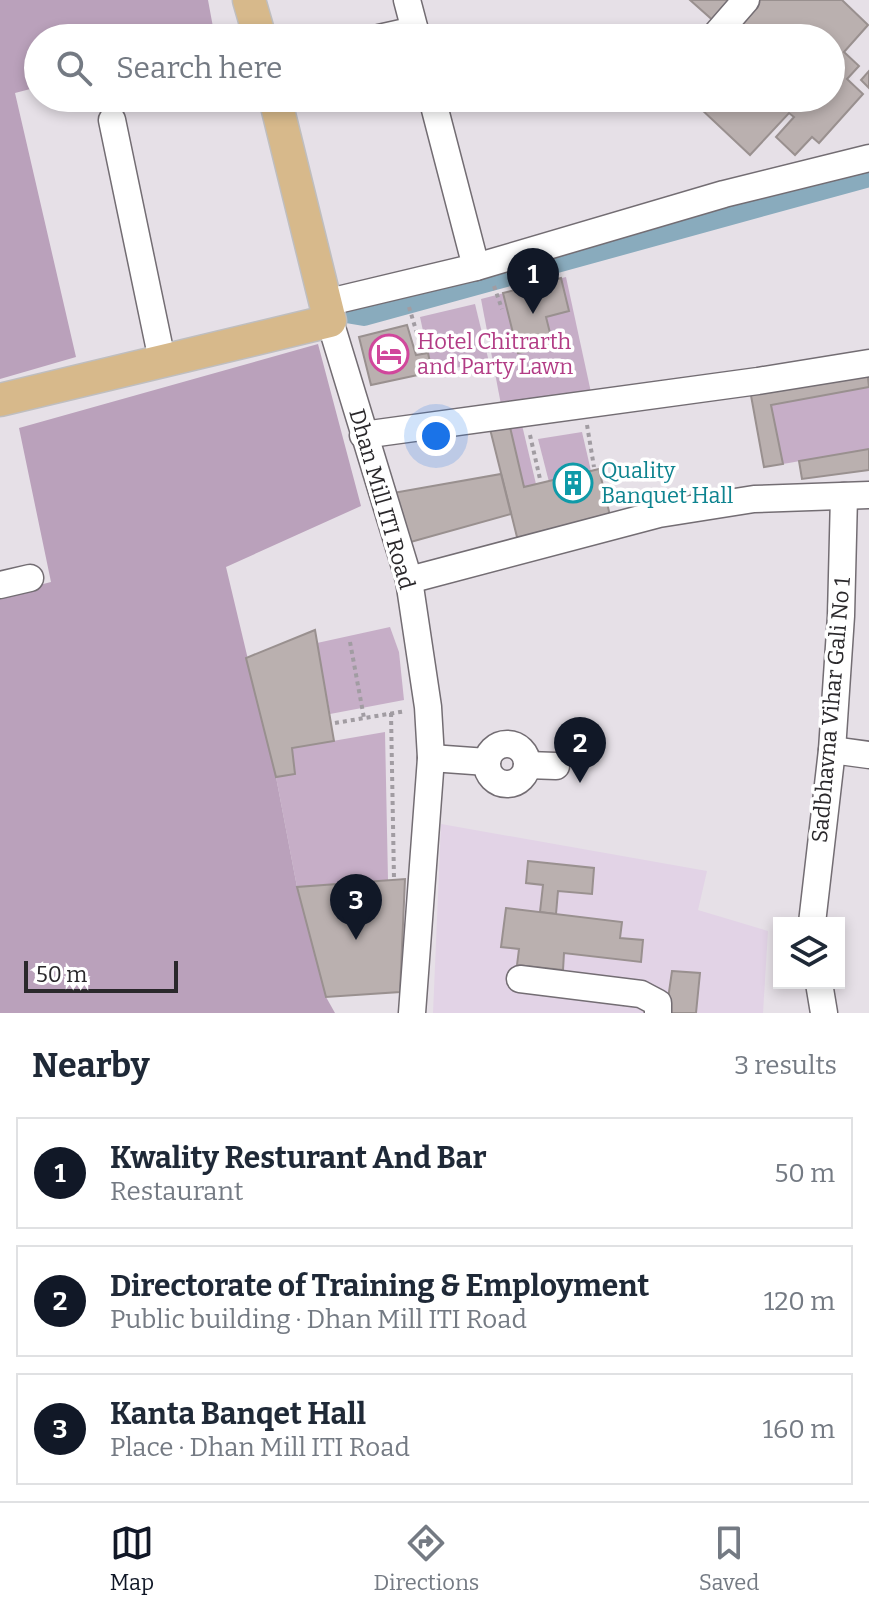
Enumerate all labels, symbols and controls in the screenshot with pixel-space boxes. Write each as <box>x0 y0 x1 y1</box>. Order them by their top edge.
search box <box>24 24 845 112</box>
icon: search <box>52 46 96 90</box>
text: Search here <box>116 50 283 86</box>
pin: 1 <box>507 248 559 314</box>
place label: Hotel Chitrarth and Party Lawn <box>417 328 573 380</box>
hotel icon: Hotel Chitrarth and Party Lawn <box>368 333 410 375</box>
street label: Dhan Mill ITI Road <box>343 406 421 592</box>
your location <box>416 416 456 456</box>
place label: Quality Banquet Hall <box>601 457 733 509</box>
building icon: Quality Banquet Hall <box>552 462 594 504</box>
street label: Sadbhavna Vihar Gali No 1 <box>806 576 856 844</box>
pin: 2 <box>554 717 606 783</box>
pin: 3 <box>330 874 382 940</box>
map controls <box>773 917 845 989</box>
button: layers <box>773 917 845 989</box>
scale bar <box>24 957 178 993</box>
text: 50 m <box>36 961 87 988</box>
text: Nearby <box>32 1045 150 1086</box>
text: 3 results <box>734 1050 837 1081</box>
text: Kwality Resturant And Bar <box>110 1140 486 1176</box>
text: 1 <box>54 1158 66 1189</box>
text: 50 m <box>774 1158 835 1189</box>
text: Restaurant <box>110 1176 243 1207</box>
text: Directorate of Training & Employment <box>110 1268 649 1304</box>
text: 2 <box>53 1286 67 1317</box>
text: 120 m <box>764 1286 835 1317</box>
text: Public building · Dhan Mill ITI Road <box>110 1304 527 1335</box>
text: Kanta Banqet Hall <box>110 1396 366 1432</box>
text: 3 <box>53 1414 67 1445</box>
text: 160 m <box>763 1414 835 1445</box>
text: Place · Dhan Mill ITI Road <box>110 1432 410 1463</box>
tab: Map <box>110 1521 154 1596</box>
tab: Directions <box>374 1521 479 1596</box>
tab: Saved <box>699 1521 759 1596</box>

